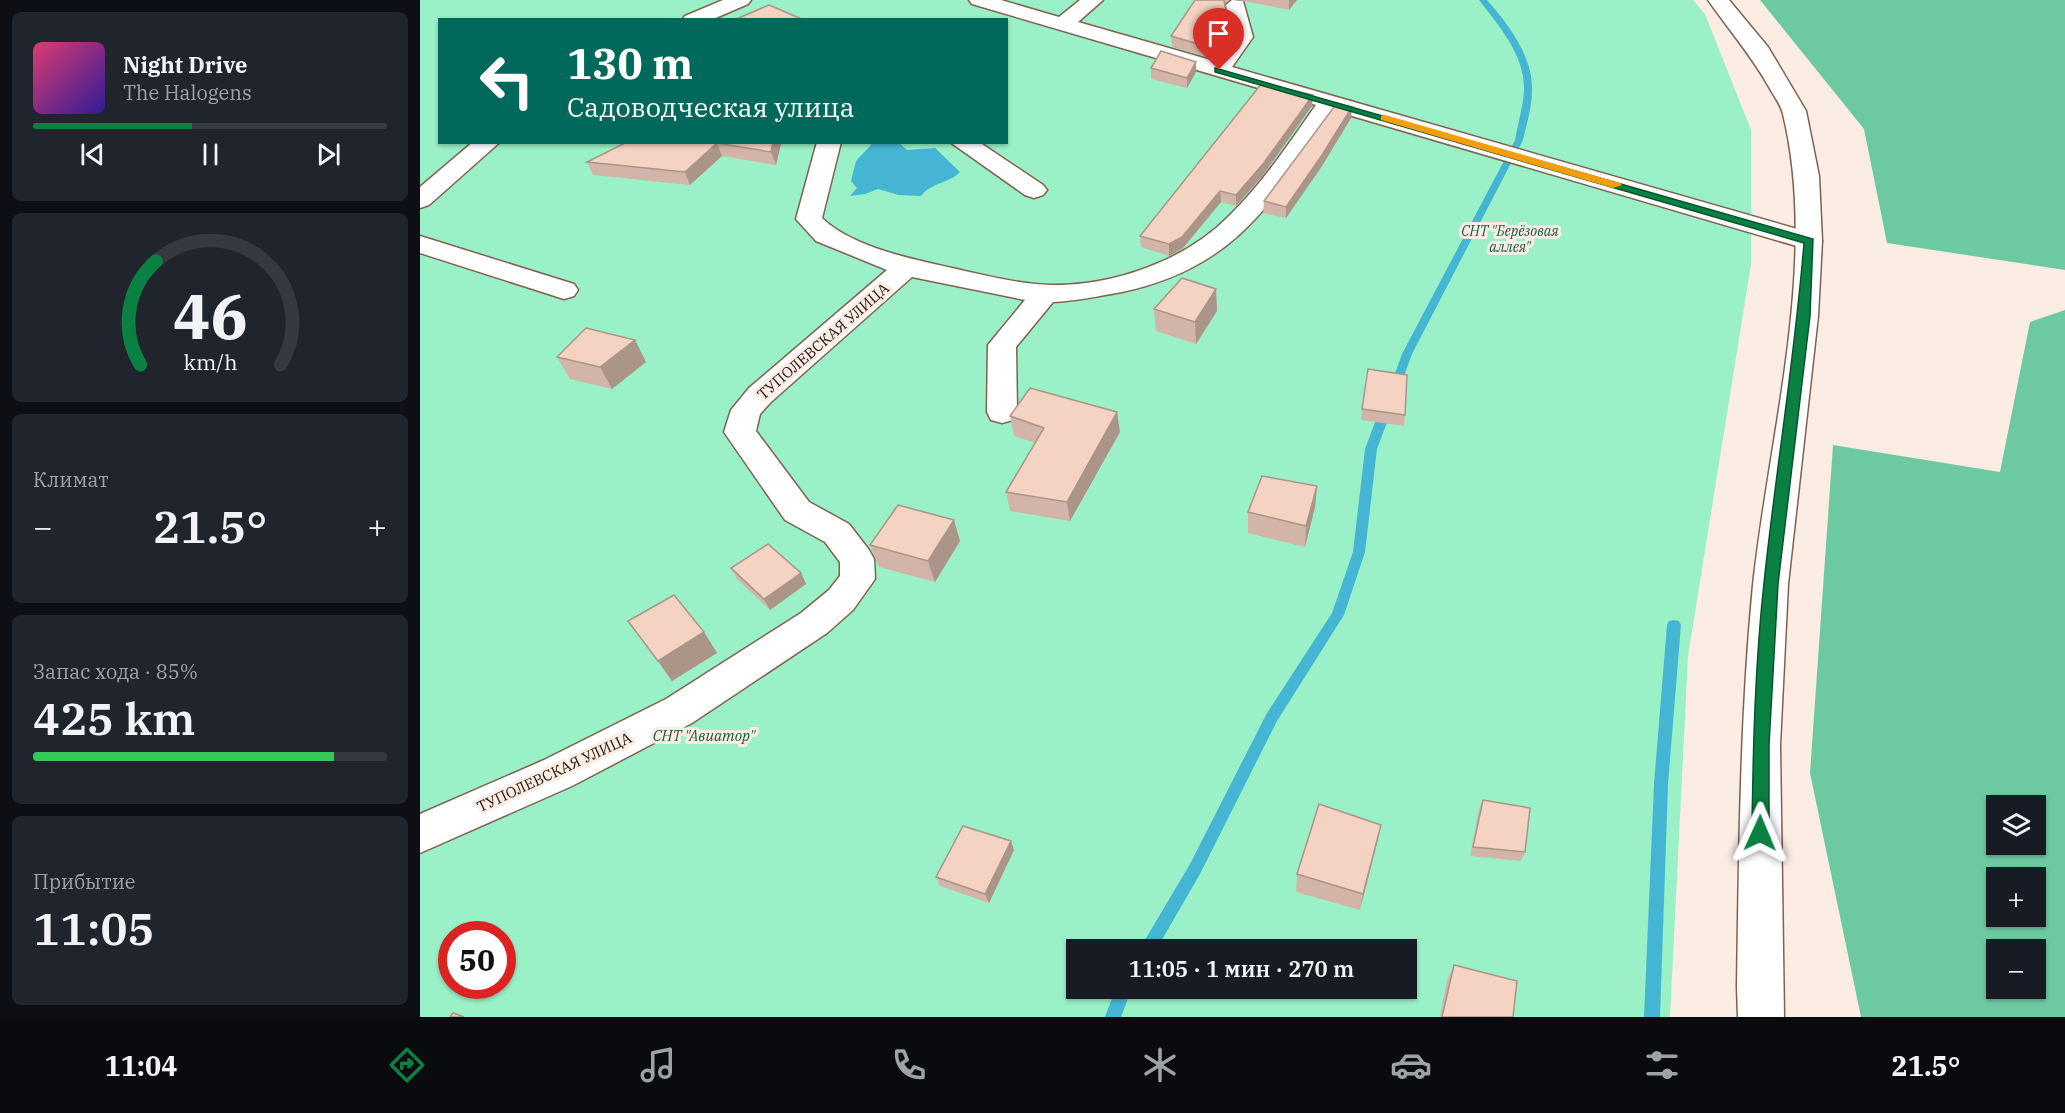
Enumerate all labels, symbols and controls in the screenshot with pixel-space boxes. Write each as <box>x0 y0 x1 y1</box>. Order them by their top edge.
pin <box>1193 8 1244 70</box>
icon: arrive <box>1202 17 1235 50</box>
text: 130 m <box>567 36 693 91</box>
icon: left <box>468 42 546 120</box>
text: Night Drive <box>123 50 248 79</box>
text: The Halogens <box>123 79 252 106</box>
text: Садоводческая улица <box>567 89 854 124</box>
icon: previous <box>76 138 109 171</box>
icon: pause <box>194 138 227 171</box>
icon: next <box>312 138 345 171</box>
park label: СНТ "Берёзовая аллея" <box>1461 222 1559 256</box>
text: 46 <box>173 275 247 356</box>
street label: ТУПОЛЕВСКАЯ УЛИЦА <box>753 278 893 403</box>
text: km/h <box>183 348 237 376</box>
text: Климат <box>33 466 109 493</box>
text: 21.5° <box>153 497 267 555</box>
text: − <box>33 505 53 548</box>
text: + <box>367 505 387 548</box>
text: Запас хода · 85% <box>33 658 198 685</box>
text: 425 km <box>33 689 195 747</box>
park label: СНТ "Авиатор" <box>653 726 756 745</box>
street label: ТУПОЛЕВСКАЯ УЛИЦА <box>474 727 635 816</box>
map controls <box>1986 795 2046 999</box>
button: layers <box>1986 795 2046 855</box>
position arrow <box>1728 801 1792 865</box>
button: + <box>1986 867 2046 927</box>
text: Прибытие <box>33 868 136 895</box>
text: 11:05 <box>33 899 154 957</box>
speed limit sign: 50 <box>438 921 516 999</box>
button: − <box>1986 939 2046 999</box>
text: 11:05 · 1 мин · 270 m <box>1129 954 1354 983</box>
icon: directions <box>386 1044 428 1086</box>
icon: music <box>637 1044 679 1086</box>
icon: phone <box>888 1044 930 1086</box>
icon: climate <box>1139 1044 1181 1086</box>
icon: car <box>1390 1044 1432 1086</box>
icon: filters <box>1641 1044 1683 1086</box>
text: 11:04 <box>104 1048 177 1083</box>
text: 21.5° <box>1892 1048 1960 1083</box>

